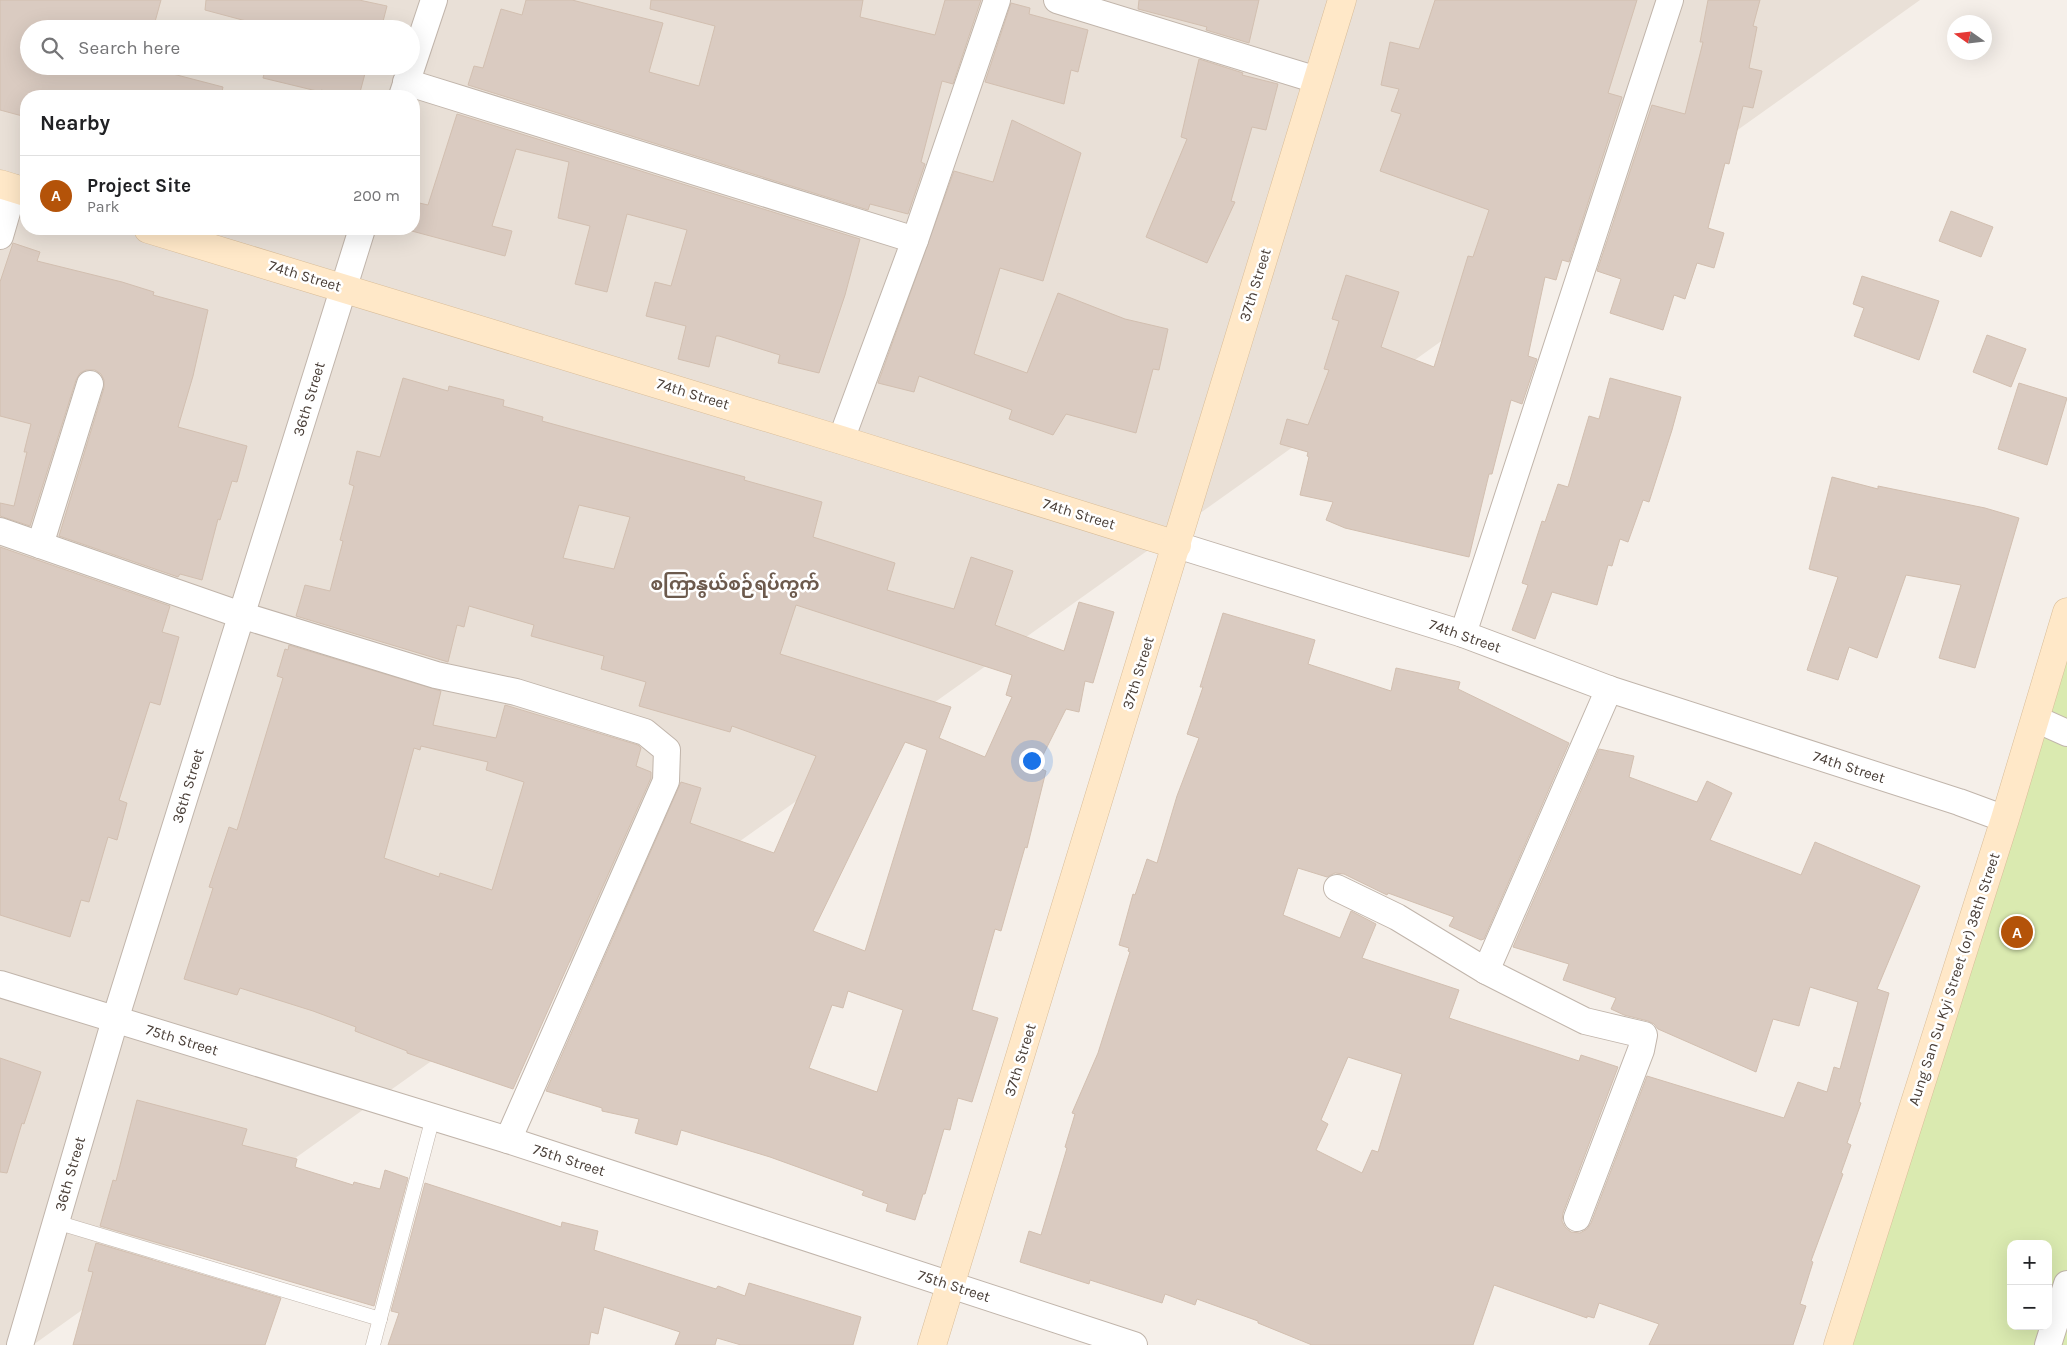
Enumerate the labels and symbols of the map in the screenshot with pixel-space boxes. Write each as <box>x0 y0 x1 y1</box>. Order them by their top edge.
north arrow <box>1947 15 1992 60</box>
street label: 37th Street <box>1235 246 1275 324</box>
street label: 74th Street <box>267 256 344 296</box>
street label: 36th Street <box>289 359 329 438</box>
street label: 74th Street <box>655 374 732 414</box>
street label: 74th Street <box>1041 494 1118 534</box>
district label: စကြာနွယ်စဉ်ရပ်ကွက် <box>650 572 820 598</box>
street label: 74th Street <box>1427 615 1504 657</box>
street label: 37th Street <box>1118 634 1158 712</box>
street label: 36th Street <box>168 746 208 825</box>
street label: 74th Street <box>1811 747 1888 787</box>
your location <box>1019 748 1045 774</box>
street label: Aung San Su Kyi Street (or) 38th Street <box>1905 850 2004 1108</box>
pin: A <box>2001 913 2033 951</box>
street label: 75th Street <box>144 1020 221 1060</box>
street label: 37th Street <box>1000 1021 1040 1099</box>
street label: 36th Street <box>51 1134 89 1213</box>
street label: 75th Street <box>531 1140 608 1180</box>
street label: 75th Street <box>916 1266 993 1306</box>

